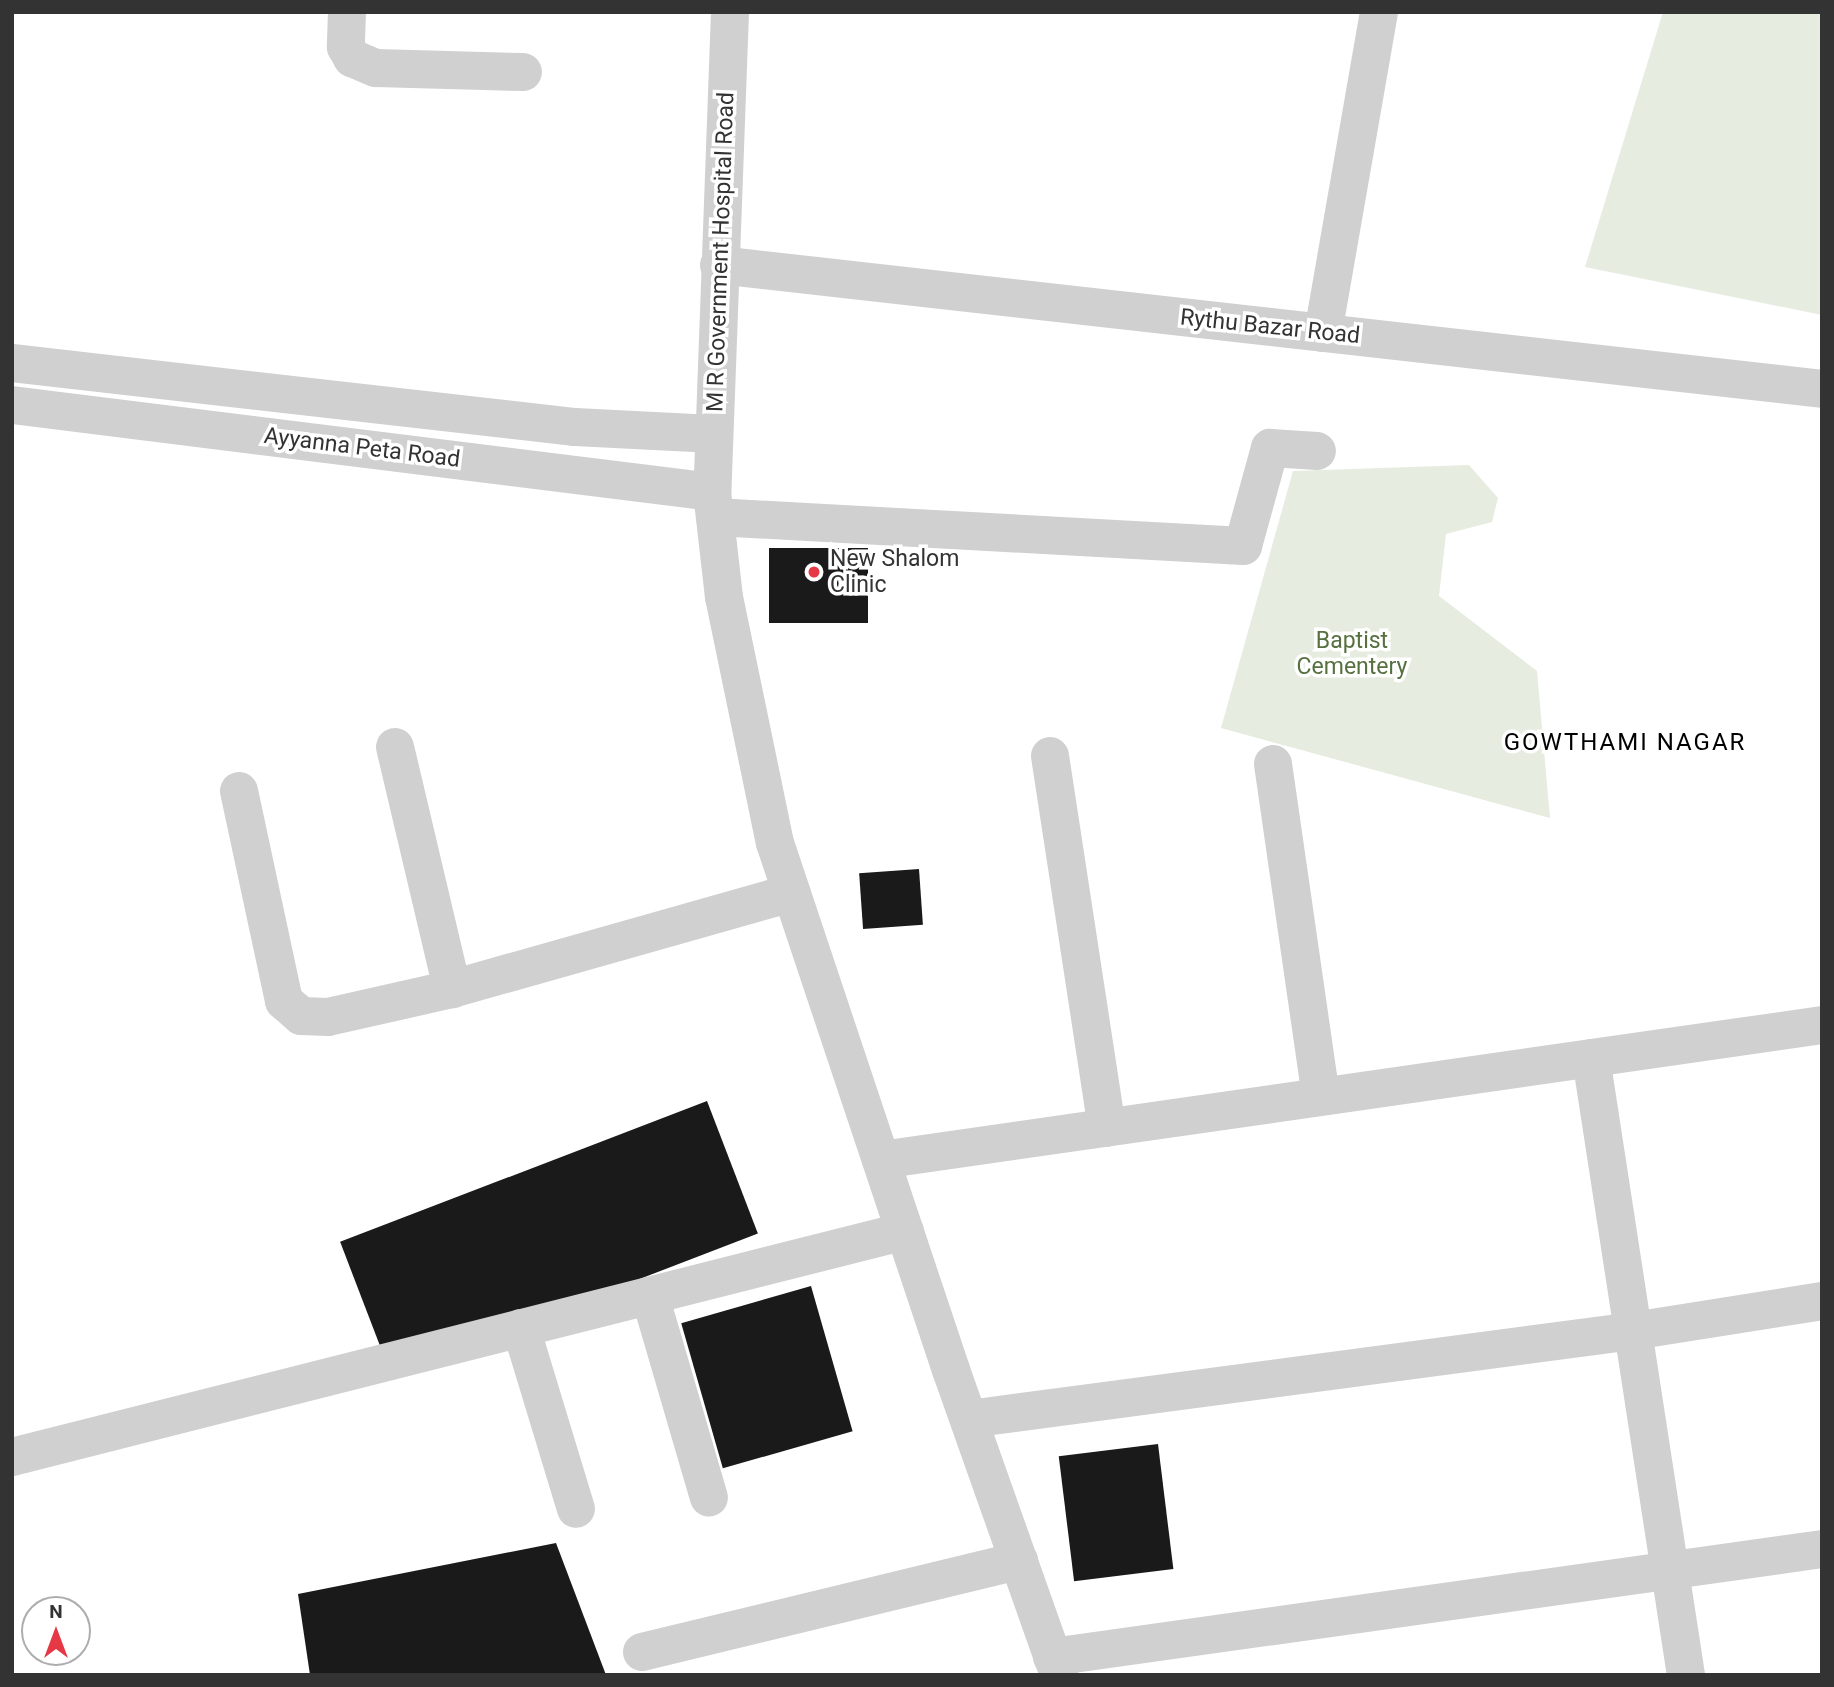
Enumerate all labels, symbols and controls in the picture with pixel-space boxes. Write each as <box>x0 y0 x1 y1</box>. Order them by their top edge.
street label: M R Government Hospital Road <box>702 91 740 413</box>
street label: Rythu Bazar Road <box>1179 304 1361 350</box>
street label: Ayyanna Peta Road <box>262 422 462 474</box>
place label: New Shalom Clinic <box>830 545 959 599</box>
marker: New Shalom Clinic <box>804 562 824 582</box>
park label: Baptist Cementery <box>1297 627 1407 681</box>
district label: GOWTHAMI NAGAR <box>1505 729 1745 757</box>
north arrow <box>21 1596 91 1666</box>
text: N <box>49 1600 63 1623</box>

